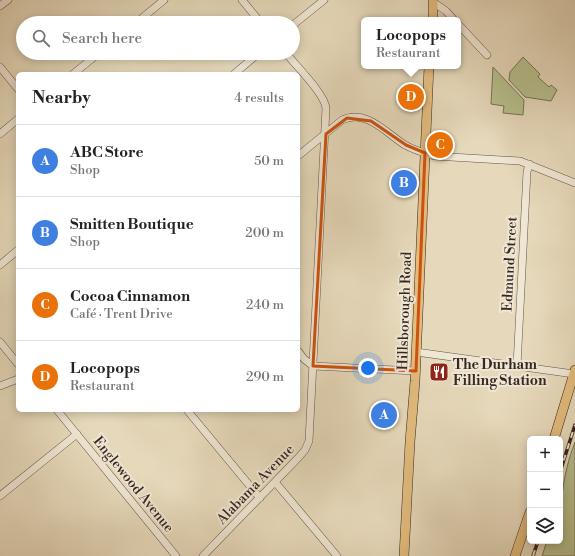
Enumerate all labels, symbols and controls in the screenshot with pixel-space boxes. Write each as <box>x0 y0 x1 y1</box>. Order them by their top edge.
search box <box>16 16 300 60</box>
popup <box>361 17 461 69</box>
text: Locopops <box>376 26 446 45</box>
icon: search <box>30 27 52 49</box>
text: Search here <box>62 29 142 48</box>
text: Restaurant <box>376 45 441 61</box>
pin: D <box>398 82 424 112</box>
text: Nearby <box>32 87 91 109</box>
text: 4 results <box>234 90 284 106</box>
pin: C <box>427 130 453 160</box>
text: ABC Store <box>70 143 144 162</box>
text: A <box>40 153 50 169</box>
text: 50 m <box>254 153 284 169</box>
text: Shop <box>70 162 100 178</box>
pin: B <box>391 168 417 198</box>
text: Smitten Boutique <box>70 215 194 234</box>
street label: Edmund Street <box>499 216 521 312</box>
text: B <box>40 225 50 241</box>
text: 200 m <box>245 225 284 241</box>
text: Shop <box>70 234 100 250</box>
street label: Hillsborough Road <box>394 251 416 371</box>
text: Cocoa Cinnamon <box>70 287 190 306</box>
text: C <box>40 297 50 313</box>
text: 240 m <box>246 297 284 313</box>
text: Café · Trent Drive <box>70 306 173 322</box>
place label: The Durham Filling Station <box>453 356 547 390</box>
your location <box>358 358 378 378</box>
text: Locopops <box>70 359 140 378</box>
restaurant icon: The Durham Filling Station <box>428 361 450 383</box>
text: D <box>40 369 50 385</box>
text: 290 m <box>246 369 284 385</box>
text: Restaurant <box>70 378 135 394</box>
pin: A <box>371 400 397 430</box>
street label: Englewood Avenue <box>89 433 178 536</box>
map controls <box>527 436 563 544</box>
button: + <box>527 436 563 472</box>
street label: Alabama Avenue <box>212 441 298 529</box>
button: − <box>527 472 563 508</box>
button: layers <box>527 508 563 544</box>

